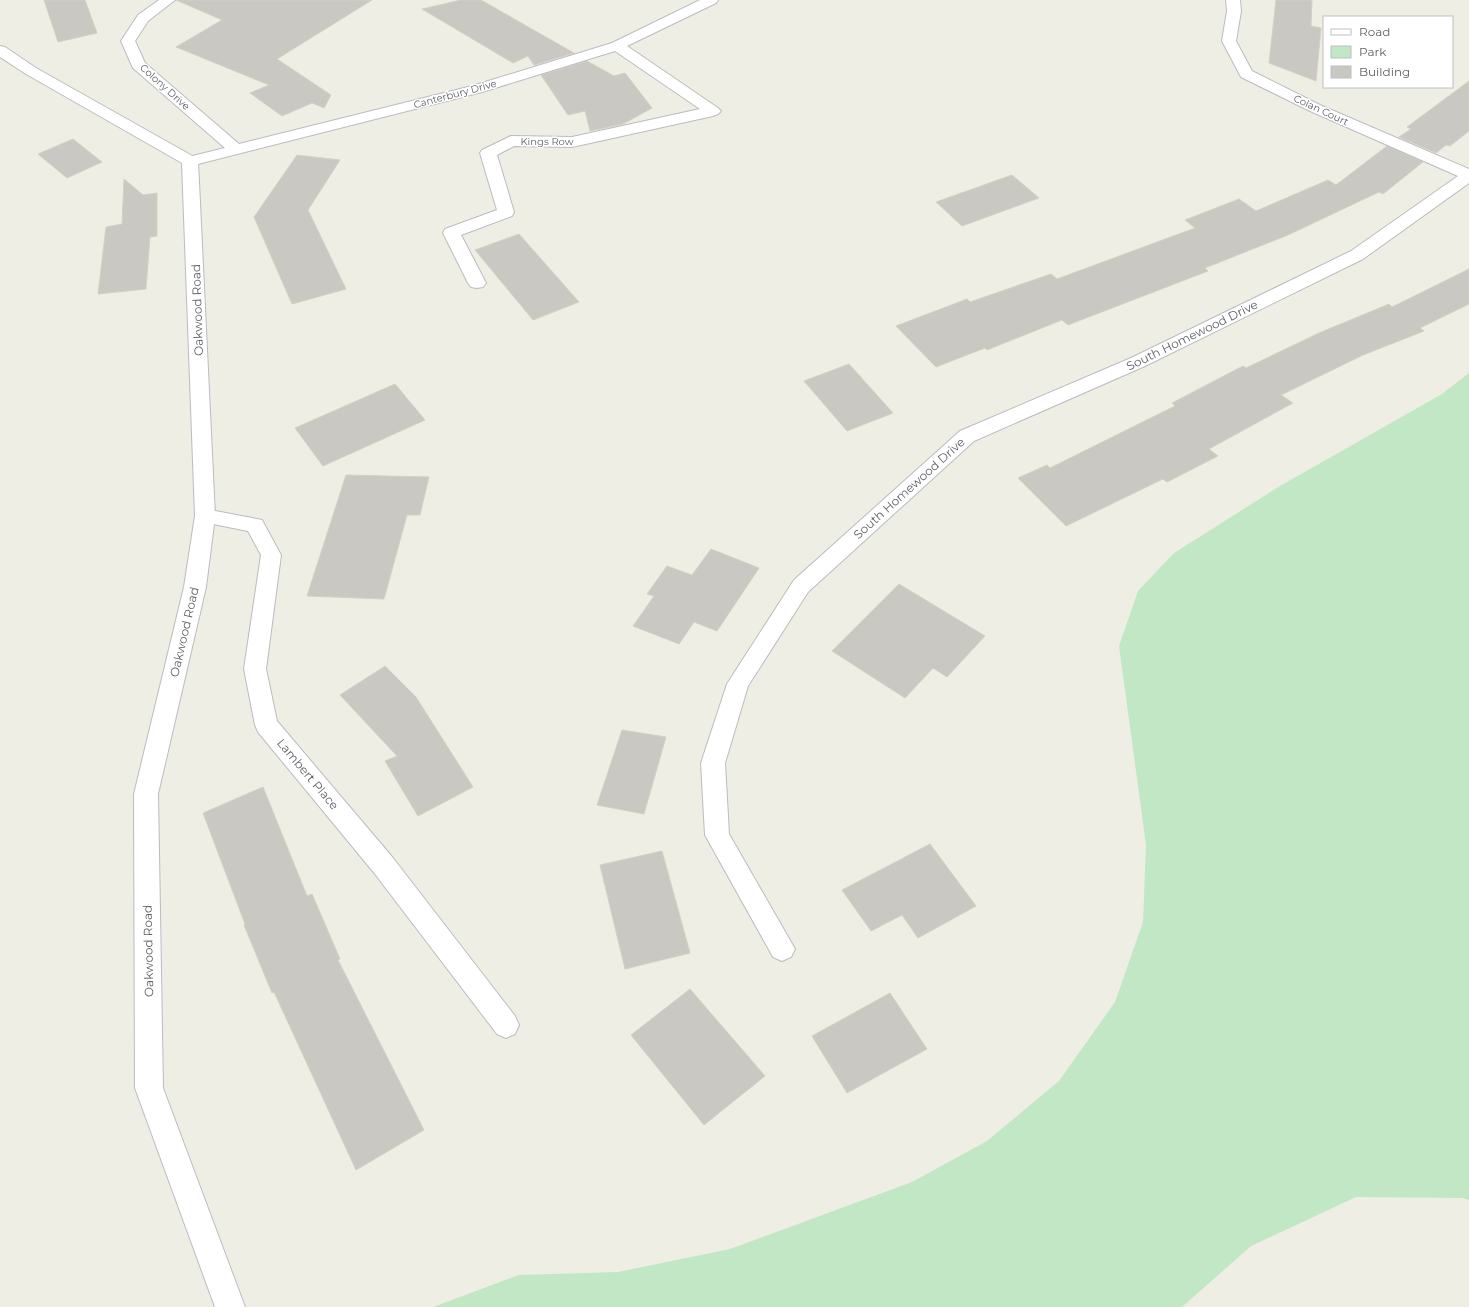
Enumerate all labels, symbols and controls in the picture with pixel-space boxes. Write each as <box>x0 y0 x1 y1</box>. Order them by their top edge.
legend <box>1323 16 1453 88</box>
text: Road <box>1359 24 1390 39</box>
text: Park <box>1359 44 1387 59</box>
street label: Colony Drive <box>137 61 193 113</box>
text: Building <box>1359 64 1410 79</box>
street label: Canterbury Drive <box>412 77 498 111</box>
street label: Colan Court <box>1291 92 1351 128</box>
street label: Kings Row <box>520 135 574 148</box>
street label: Oakwood Road <box>188 264 206 356</box>
street label: South Homewood Drive <box>1124 297 1260 373</box>
street label: South Homewood Drive <box>850 434 968 542</box>
street label: Oakwood Road <box>166 585 202 679</box>
street label: Lambert Place <box>274 735 342 813</box>
street label: Oakwood Road <box>140 905 156 997</box>

